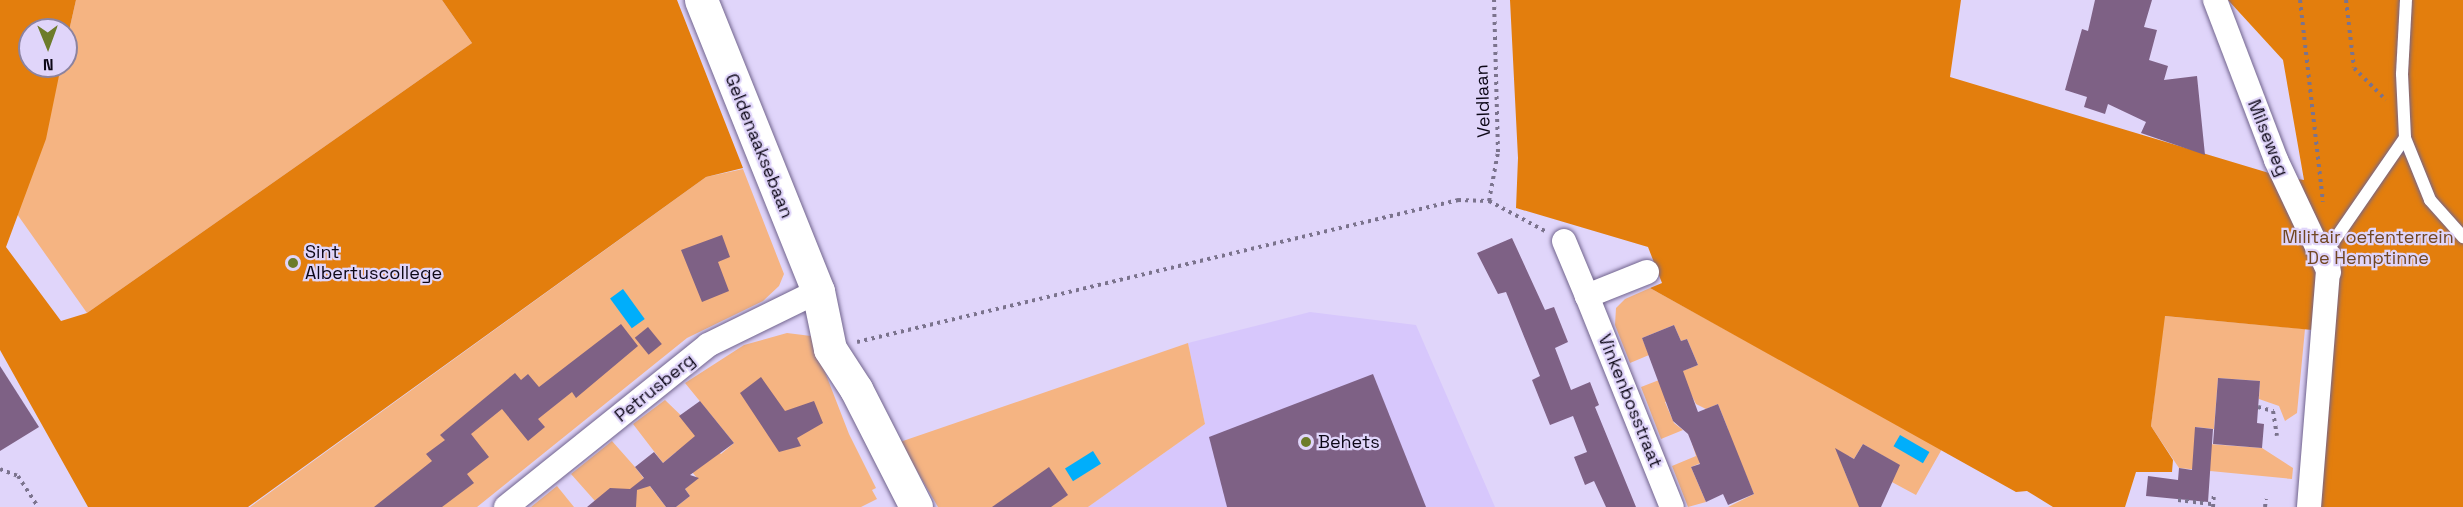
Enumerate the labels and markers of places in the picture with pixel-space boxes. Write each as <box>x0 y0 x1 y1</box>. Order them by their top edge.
place label: Sint Albertuscollege <box>305 242 442 284</box>
marker: Sint Albertuscollege <box>286 256 300 270</box>
place label: Behets <box>1318 431 1380 453</box>
marker: Behets <box>1299 435 1313 449</box>

